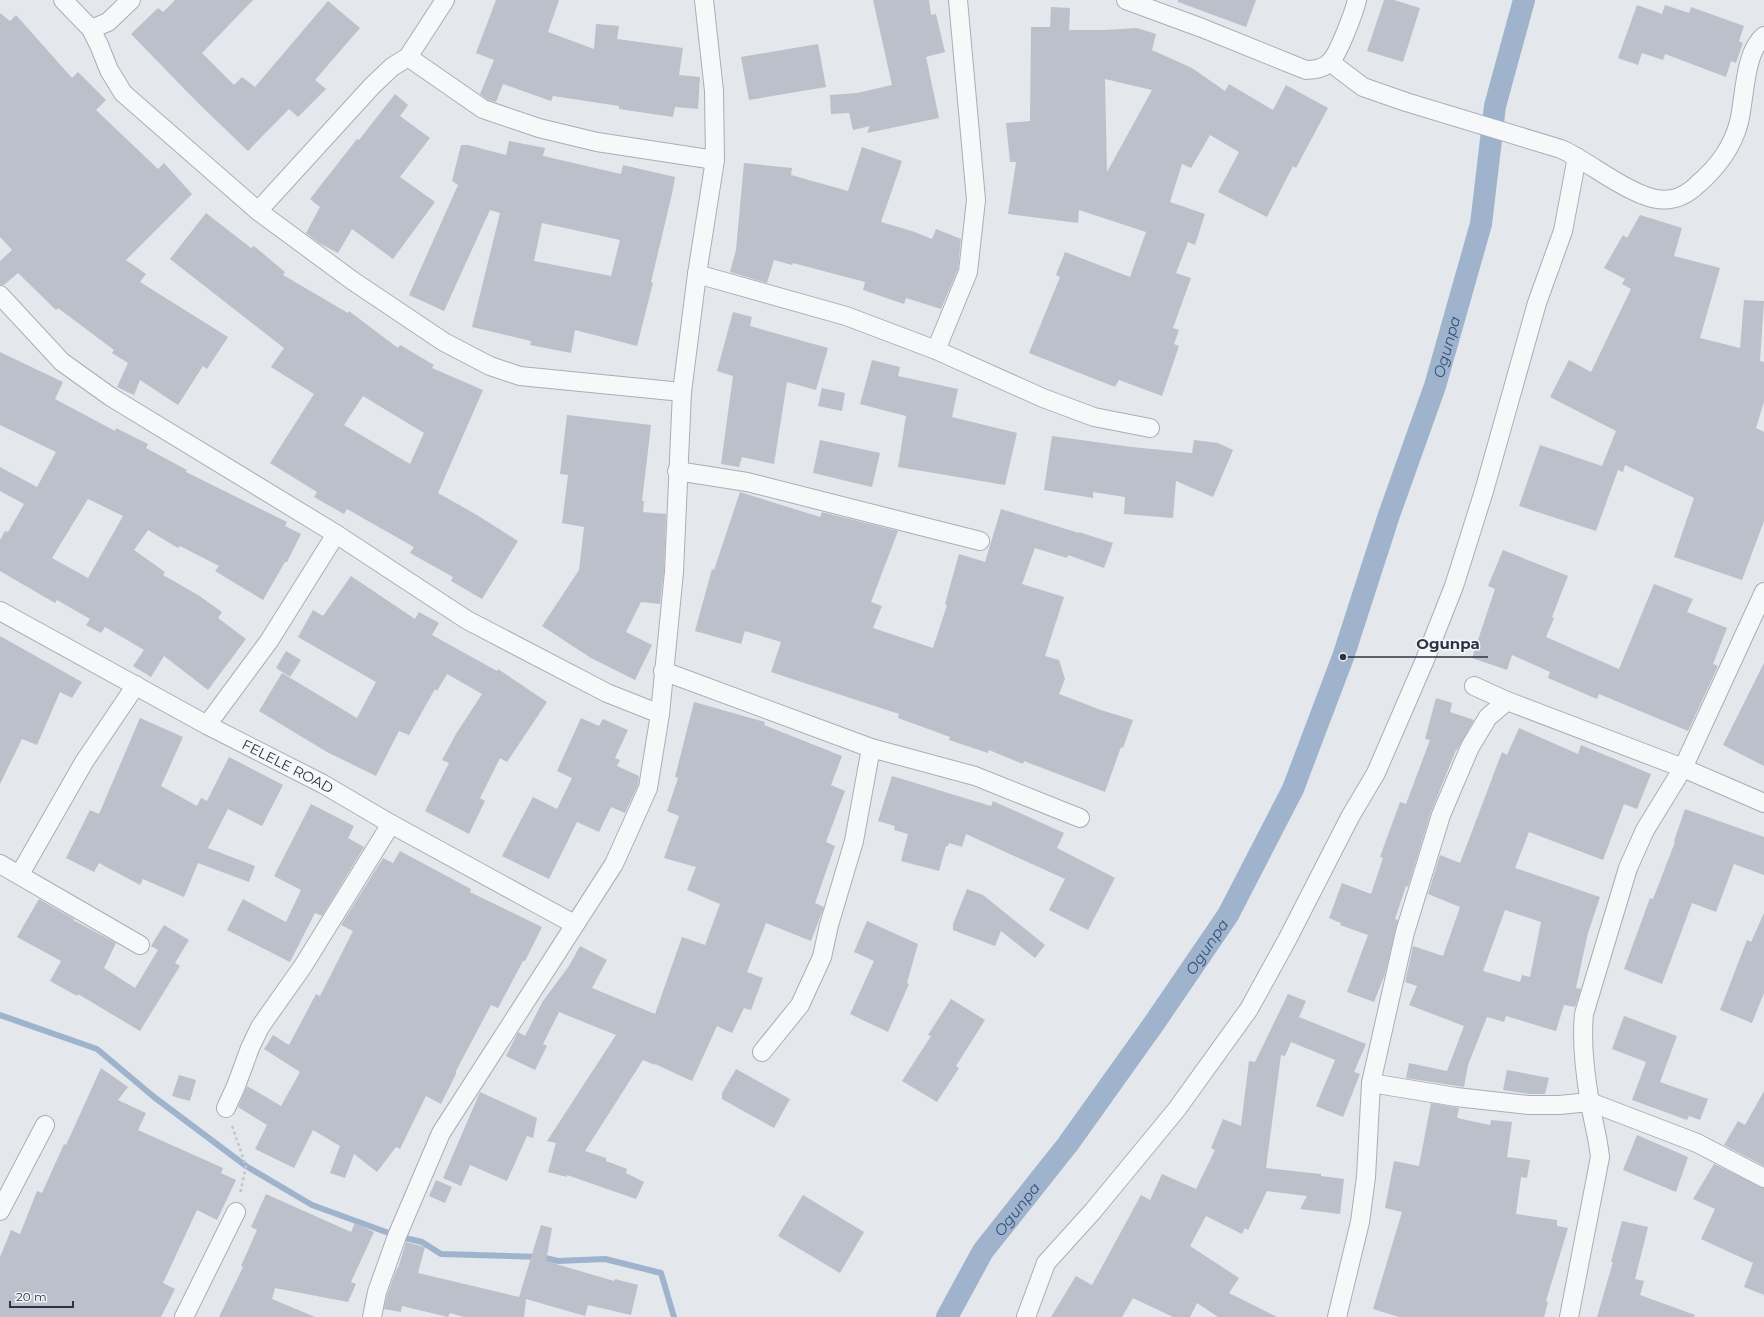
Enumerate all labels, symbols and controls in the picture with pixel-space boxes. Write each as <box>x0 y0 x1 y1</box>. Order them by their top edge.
water label: Ogunpa <box>1428 314 1464 380</box>
callout: Ogunpa <box>1408 630 1488 657</box>
text: Ogunpa <box>1416 634 1480 653</box>
street label: FELELE ROAD <box>239 735 337 797</box>
water label: Ogunpa <box>1181 915 1232 978</box>
water label: Ogunpa <box>989 1178 1044 1240</box>
scale bar <box>10 1283 73 1309</box>
text: 20 m <box>16 1289 47 1304</box>

